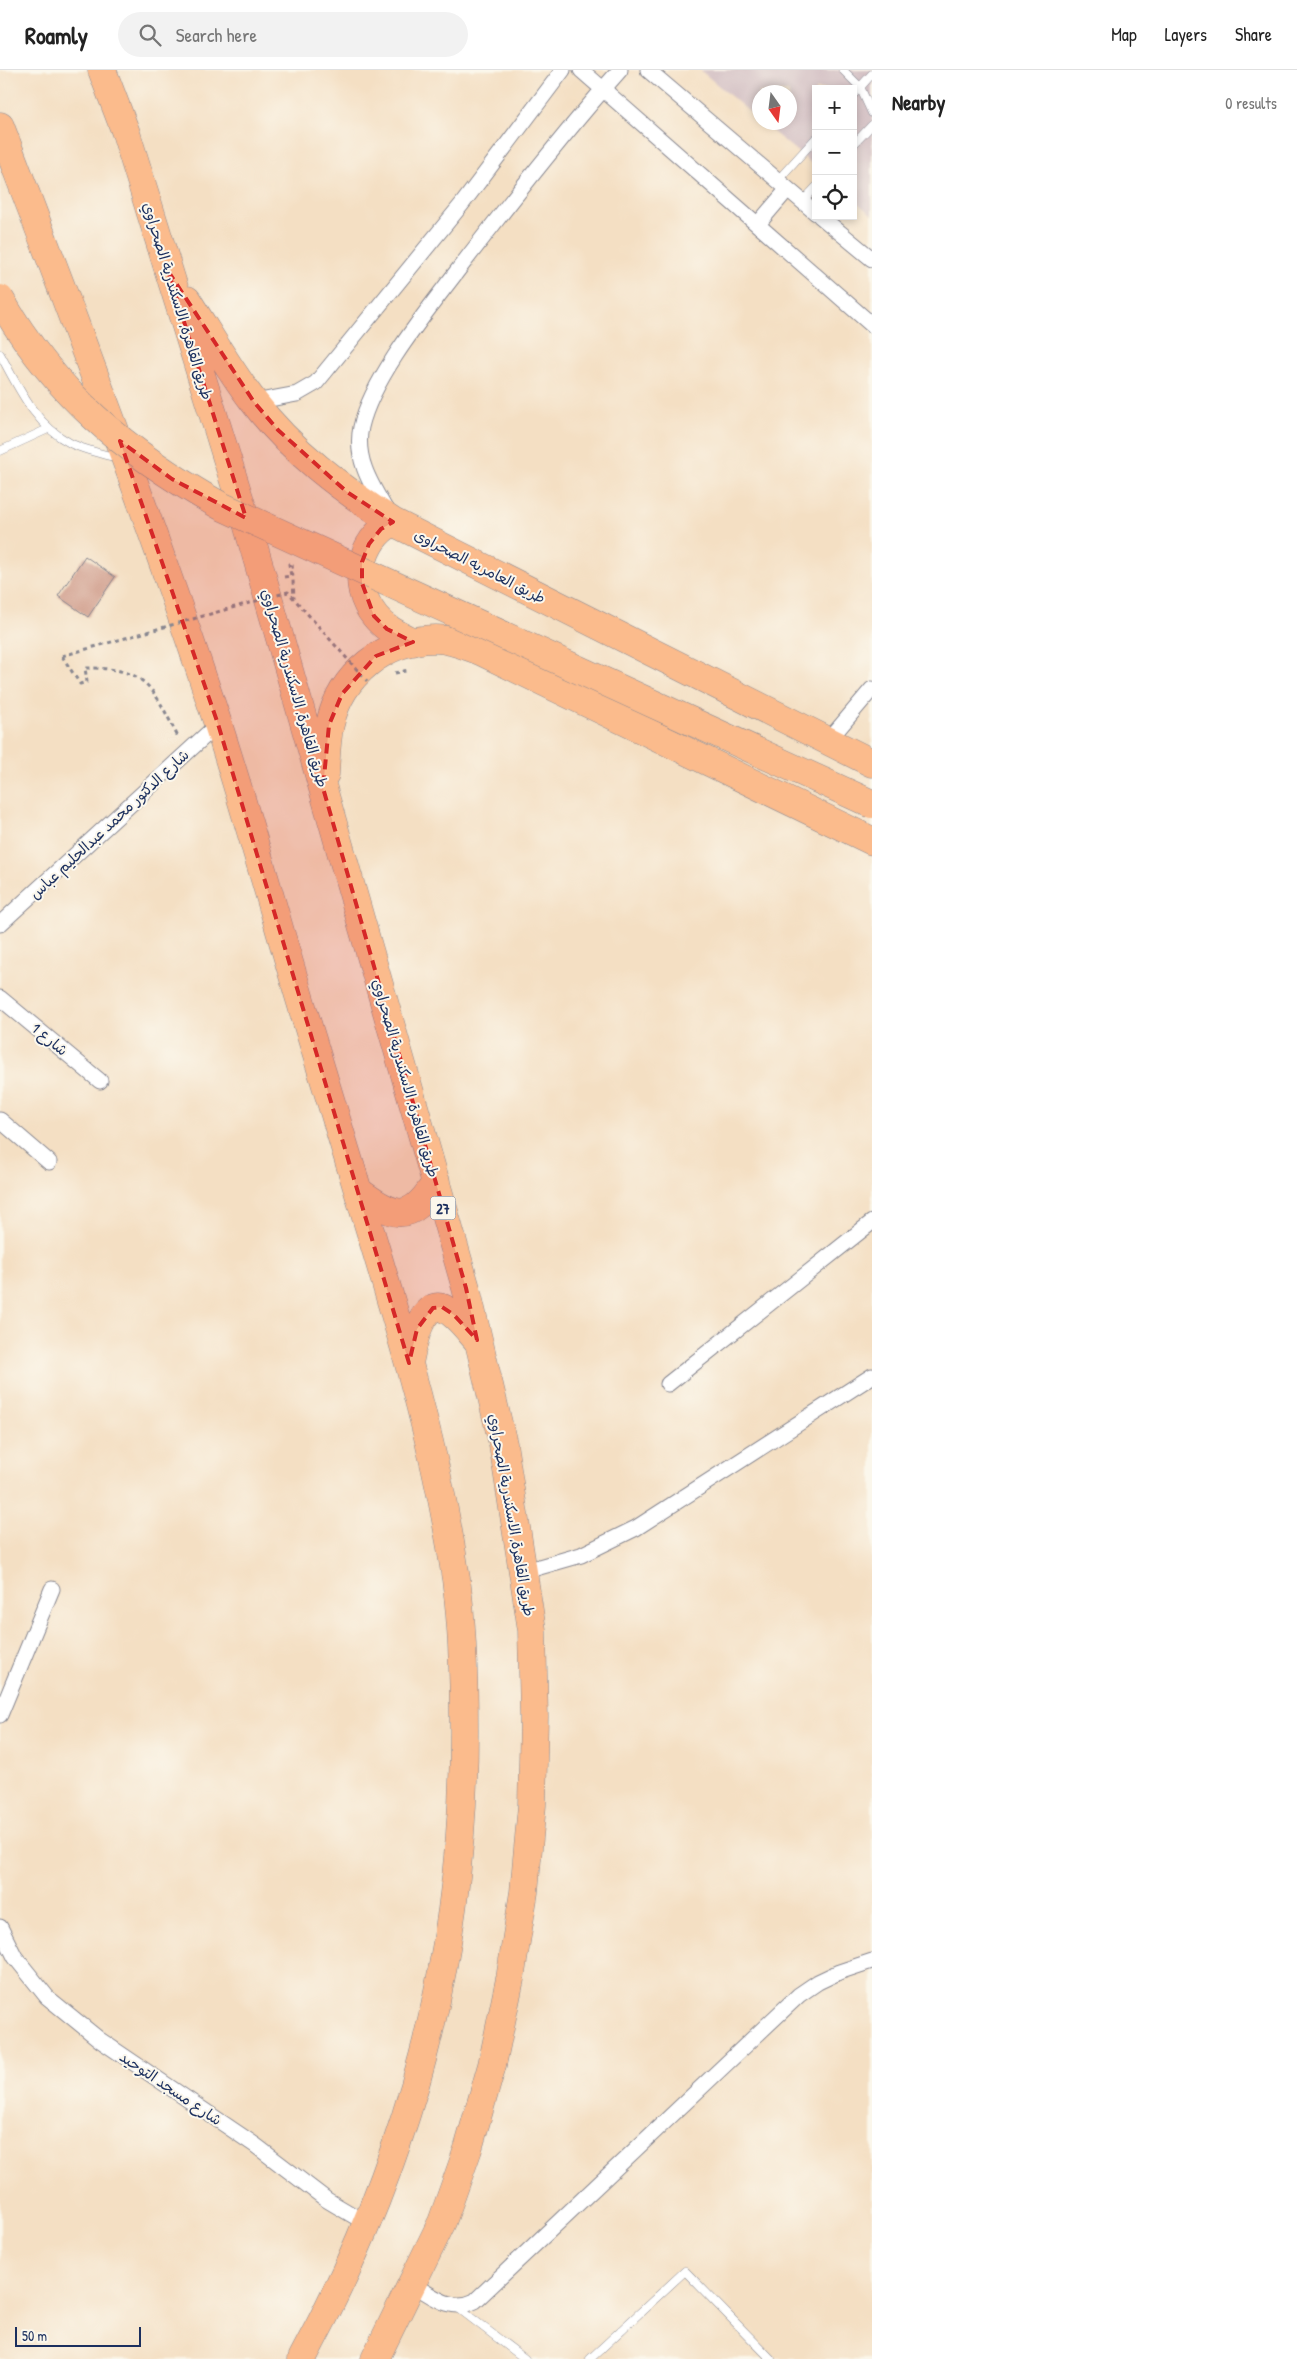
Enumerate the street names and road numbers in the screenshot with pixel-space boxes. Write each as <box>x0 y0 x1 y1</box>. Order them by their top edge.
street label: طريق القاهرة, الاسكندرية الصحراوي <box>137 200 218 403</box>
street label: طريق العامريه الصحراوى <box>411 524 549 608</box>
street label: طريق القاهرة, الاسكندرية الصحراوي <box>256 586 333 790</box>
street label: شارع الدكتور محمد عبدالحليم عباس <box>25 744 195 905</box>
street label: طريق القاهرة, الاسكندرية الصحراوي <box>367 976 444 1180</box>
street label: شارع 1 <box>27 1018 73 1060</box>
road number: 27 <box>430 1196 456 1220</box>
street label: طريق القاهرة, الاسكندرية الصحراوي <box>483 1412 540 1618</box>
street label: شارع مسجد التوحيد <box>116 2046 226 2130</box>

